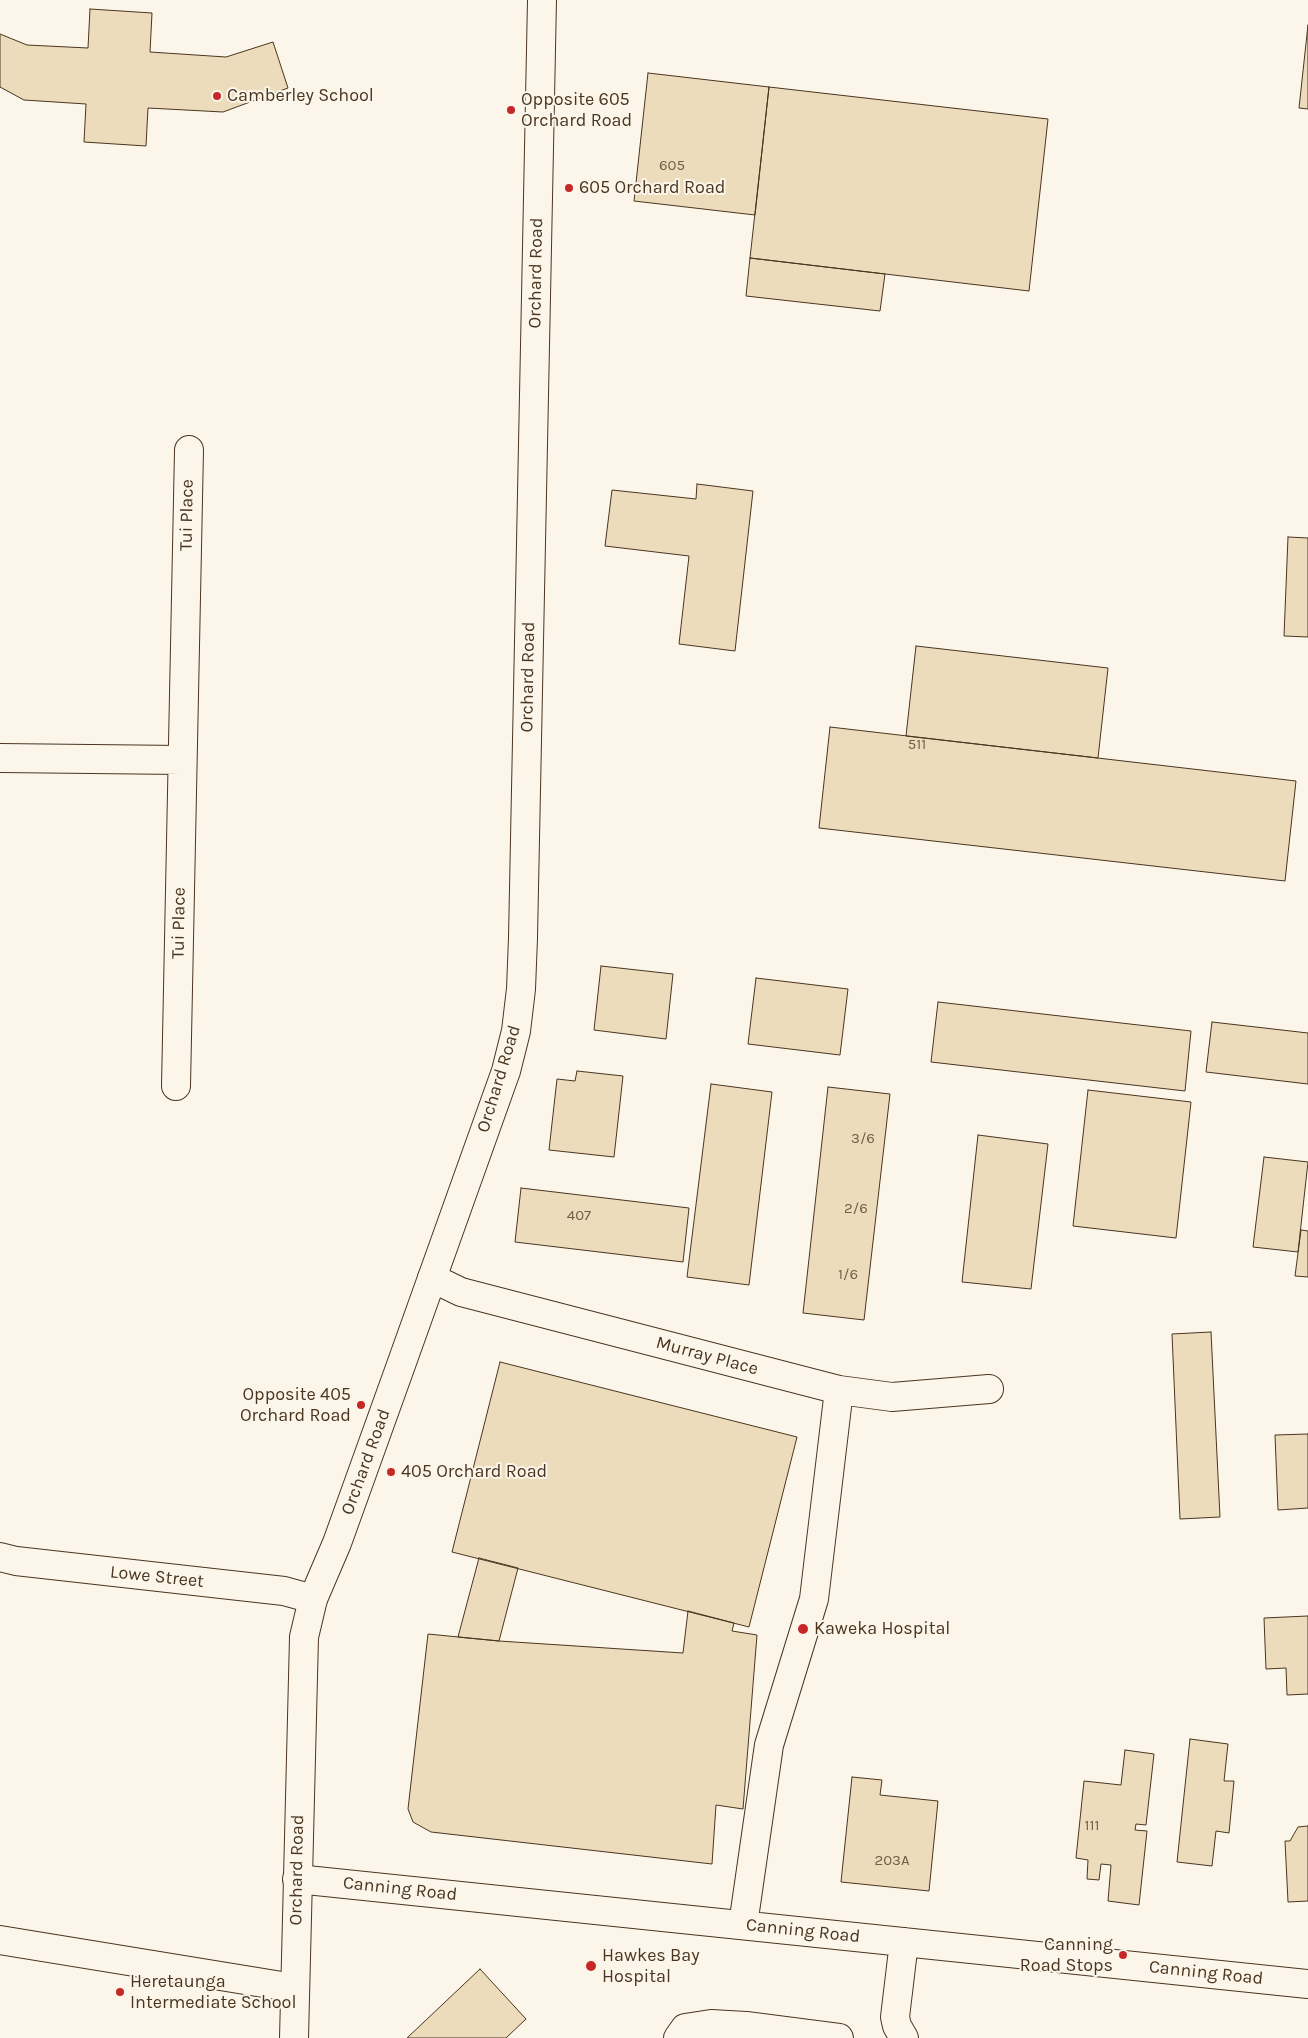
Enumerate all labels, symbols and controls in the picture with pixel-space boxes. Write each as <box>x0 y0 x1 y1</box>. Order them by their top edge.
place label: Camberley School <box>227 85 374 107</box>
place label: Opposite 605 Orchard Road <box>521 89 632 132</box>
marker: Camberley School <box>211 90 223 102</box>
marker: Opposite 605 Orchard Road <box>505 104 517 116</box>
house number: 605 <box>659 157 685 175</box>
place label: 605 Orchard Road <box>579 177 725 199</box>
marker: 605 Orchard Road <box>563 182 575 194</box>
street label: Orchard Road <box>524 217 548 329</box>
street label: Tui Place <box>176 479 198 551</box>
street label: Orchard Road <box>516 621 540 733</box>
house number: 511 <box>908 736 926 754</box>
street label: Tui Place <box>168 887 190 959</box>
street label: Orchard Road <box>472 1023 526 1135</box>
house number: 3/6 <box>851 1130 875 1148</box>
house number: 2/6 <box>844 1200 868 1218</box>
house number: 407 <box>567 1207 591 1225</box>
house number: 1/6 <box>838 1266 858 1284</box>
street label: Murray Place <box>653 1332 761 1380</box>
place label: Opposite 405 Orchard Road <box>240 1384 351 1426</box>
marker: Opposite 405 Orchard Road <box>355 1399 367 1411</box>
street label: Orchard Road <box>337 1406 395 1518</box>
place label: 405 Orchard Road <box>401 1461 547 1483</box>
marker: 405 Orchard Road <box>385 1466 397 1478</box>
street label: Lowe Street <box>109 1561 205 1593</box>
place label: Kaweka Hospital <box>814 1618 950 1640</box>
marker: Kaweka Hospital <box>796 1622 810 1636</box>
street label: Orchard Road <box>285 1814 309 1926</box>
house number: 111 <box>1085 1817 1099 1835</box>
house number: 203A <box>874 1852 910 1870</box>
street label: Canning Road <box>342 1872 458 1906</box>
street label: Canning Road <box>745 1914 861 1948</box>
place label: Canning Road Stops <box>1020 1934 1113 1976</box>
place label: Hawkes Bay Hospital <box>602 1945 700 1988</box>
marker: Canning Road Stops <box>1117 1949 1129 1961</box>
street label: Canning Road <box>1148 1956 1264 1990</box>
marker: Hawkes Bay Hospital <box>584 1959 598 1973</box>
place label: Heretaunga Intermediate School <box>130 1971 296 2014</box>
marker: Heretaunga Intermediate School <box>114 1986 126 1998</box>

